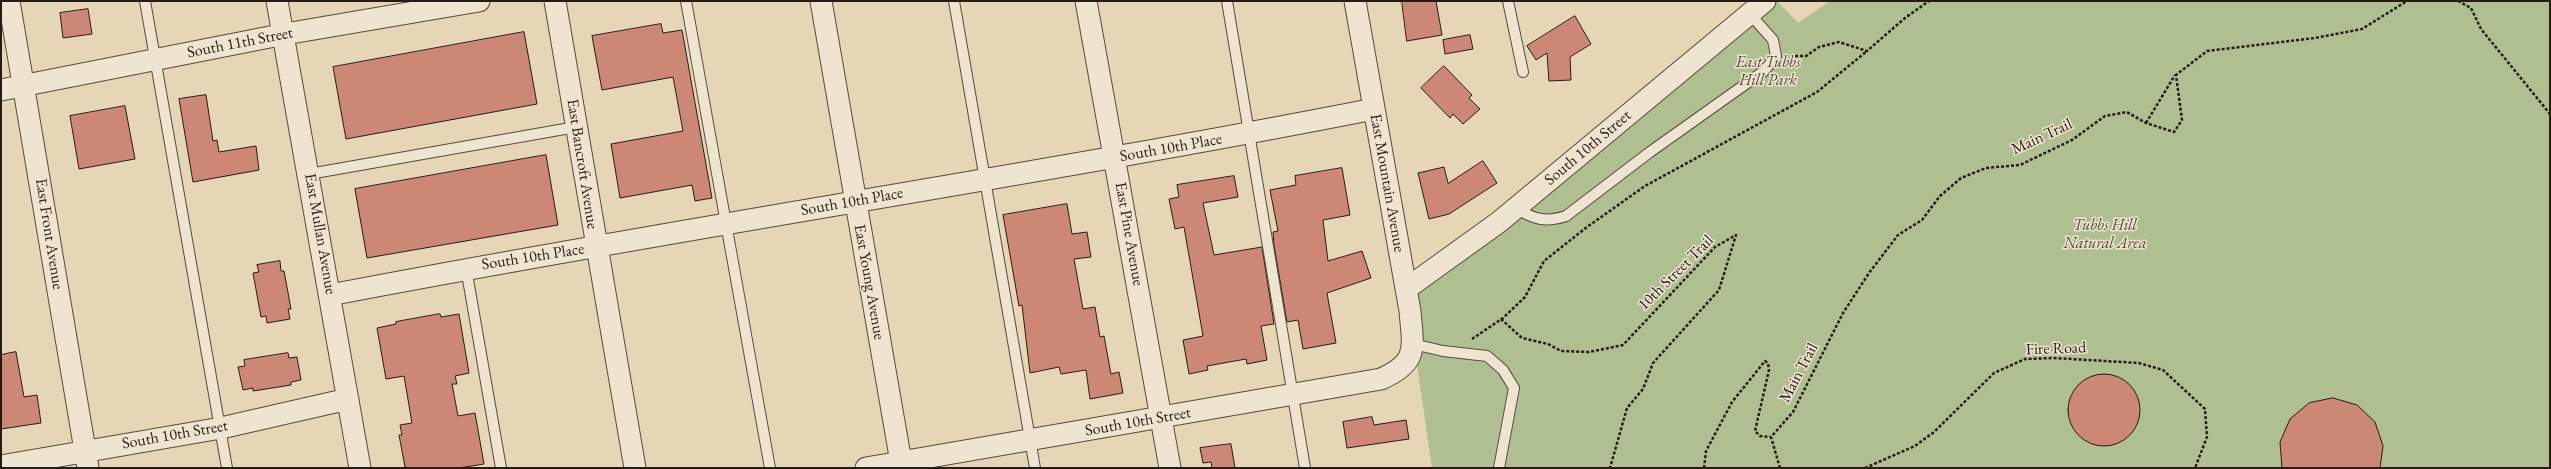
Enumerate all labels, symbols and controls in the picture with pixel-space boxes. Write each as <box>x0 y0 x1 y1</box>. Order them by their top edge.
street label: South 11th Street <box>186 23 294 63</box>
park label: East Tubbs Hill Park <box>1736 53 1800 91</box>
street label: East Bancroft Avenue <box>562 98 602 230</box>
street label: South 10th Street <box>1541 106 1635 190</box>
street label: East Mountain Avenue <box>1365 112 1409 254</box>
street label: Main Trail <box>2009 115 2075 159</box>
street label: South 10th Place <box>1118 130 1224 166</box>
street label: East Mullan Avenue <box>300 172 340 296</box>
street label: East Front Avenue <box>31 177 67 291</box>
street label: East Pine Avenue <box>1110 181 1148 287</box>
street label: South 10th Place <box>799 184 905 220</box>
park label: Tubbs Hill Natural Area <box>2063 216 2147 254</box>
street label: East Young Avenue <box>849 223 889 341</box>
street label: 10th Street Trail <box>1634 231 1718 315</box>
street label: South 10th Place <box>480 239 586 275</box>
street label: Fire Road <box>2025 338 2087 360</box>
street label: Main Trail <box>1775 340 1823 406</box>
street label: South 10th Street <box>1084 403 1192 441</box>
street label: South 10th Street <box>121 416 229 454</box>

